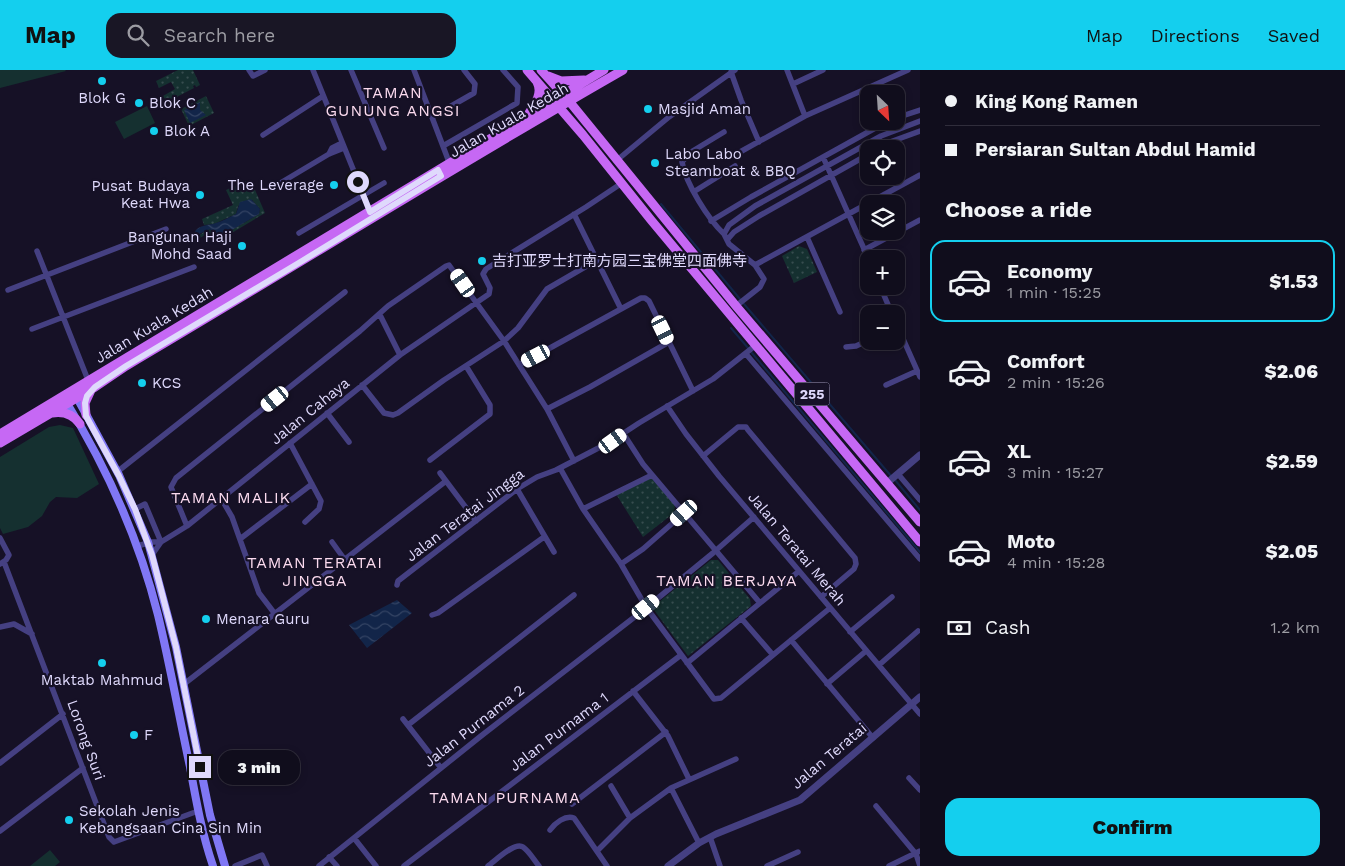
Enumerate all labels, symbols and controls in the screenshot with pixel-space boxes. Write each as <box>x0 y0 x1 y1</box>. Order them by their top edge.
search box <box>106 13 456 58</box>
text: Map <box>25 21 76 49</box>
icon: search <box>124 21 152 49</box>
text: Search here <box>164 24 275 47</box>
text: Map <box>1086 25 1123 46</box>
text: Directions <box>1151 25 1240 46</box>
text: Saved <box>1268 25 1320 46</box>
marker: Blok G <box>96 75 108 87</box>
street label: Jalan Kuala Kedah <box>446 79 572 161</box>
district label: TAMAN GUNUNG ANGSI <box>325 83 461 120</box>
north arrow <box>860 85 905 130</box>
map controls <box>860 85 905 350</box>
place label: Blok G <box>78 89 126 107</box>
text: King Kong Ramen <box>975 90 1138 113</box>
place label: Blok C <box>149 94 196 112</box>
marker: Blok C <box>133 97 145 109</box>
place label: Masjid Aman <box>658 100 751 118</box>
marker: Masjid Aman <box>642 103 654 115</box>
place label: Blok A <box>164 122 210 140</box>
marker: Blok A <box>148 125 160 137</box>
text: Persiaran Sultan Abdul Hamid <box>975 138 1256 161</box>
button: locate <box>860 140 905 185</box>
place label: Labo Labo Steamboat & BBQ <box>665 145 796 180</box>
marker: Labo Labo Steamboat & BBQ <box>649 157 661 169</box>
route start <box>347 171 369 193</box>
place label: The Leverage <box>228 176 324 194</box>
place label: Pusat Budaya Keat Hwa <box>92 177 191 212</box>
marker: The Leverage <box>328 179 340 191</box>
marker: Pusat Budaya Keat Hwa <box>194 189 206 201</box>
button: layers <box>860 195 905 240</box>
text: Choose a ride <box>945 197 1092 222</box>
place label: Bangunan Haji Mohd Saad <box>128 228 232 263</box>
marker: Bangunan Haji Mohd Saad <box>236 240 248 252</box>
button: + <box>860 250 905 295</box>
place label: 吉打亚罗士打南方园三宝佛堂四面佛寺 <box>492 252 747 270</box>
marker: 吉打亚罗士打南方园三宝佛堂四面佛寺 <box>476 255 488 267</box>
icon: car <box>947 259 992 304</box>
text: Economy <box>1007 260 1092 283</box>
car <box>448 266 477 300</box>
text: $1.53 <box>1269 270 1318 293</box>
street label: Jalan Kuala Kedah <box>92 283 216 367</box>
text: 1 min · 15:25 <box>1007 283 1101 302</box>
button: − <box>860 305 905 350</box>
car <box>649 313 676 347</box>
car <box>519 342 552 370</box>
icon: car <box>947 349 992 394</box>
text: Comfort <box>1007 350 1085 373</box>
text: $2.06 <box>1265 360 1318 383</box>
street label: Jalan Cahaya <box>267 373 353 448</box>
text: 2 min · 15:26 <box>1007 373 1105 392</box>
place label: KCS <box>152 374 181 392</box>
marker: KCS <box>136 377 148 389</box>
road number: 255 <box>794 382 830 406</box>
car <box>258 384 291 414</box>
car <box>596 426 629 456</box>
icon: car <box>947 439 992 484</box>
text: XL <box>1007 440 1031 463</box>
text: $2.59 <box>1266 450 1318 473</box>
text: 3 min · 15:27 <box>1007 463 1104 482</box>
street label: Jalan Teratai Jingga <box>402 464 528 565</box>
district label: TAMAN MALIK <box>171 488 291 507</box>
street label: Jalan Teratai Merah <box>744 488 850 610</box>
car <box>667 497 700 529</box>
icon: car <box>947 529 992 574</box>
text: Moto <box>1007 530 1055 553</box>
text: $2.05 <box>1265 540 1318 563</box>
district label: TAMAN TERATAI JINGGA <box>247 553 383 590</box>
text: 4 min · 15:28 <box>1007 553 1105 572</box>
district label: TAMAN BERJAYA <box>656 571 798 590</box>
car <box>629 592 662 622</box>
place label: Menara Guru <box>216 610 310 628</box>
marker: Menara Guru <box>200 613 212 625</box>
icon: cash <box>945 614 973 642</box>
text: Cash <box>985 616 1031 639</box>
text: 1.2 km <box>1270 618 1320 637</box>
marker: Maktab Mahmud <box>96 657 108 669</box>
place label: Maktab Mahmud <box>41 671 163 689</box>
street label: Jalan Purnama 2 <box>420 681 528 771</box>
street label: Jalan Purnama 1 <box>506 689 612 775</box>
street label: Lorong Suri <box>63 697 109 783</box>
street label: Jalan Teratai <box>788 719 870 793</box>
place label: F <box>144 726 153 744</box>
marker: F <box>128 729 140 741</box>
callout: 3 min <box>218 750 300 784</box>
route end <box>189 756 211 778</box>
text: 3 min <box>237 758 281 777</box>
district label: TAMAN PURNAMA <box>429 788 581 807</box>
button: Confirm <box>945 798 1320 856</box>
place label: Sekolah Jenis Kebangsaan Cina Sin Min <box>79 802 262 837</box>
marker: Sekolah Jenis Kebangsaan Cina Sin Min <box>63 814 75 826</box>

